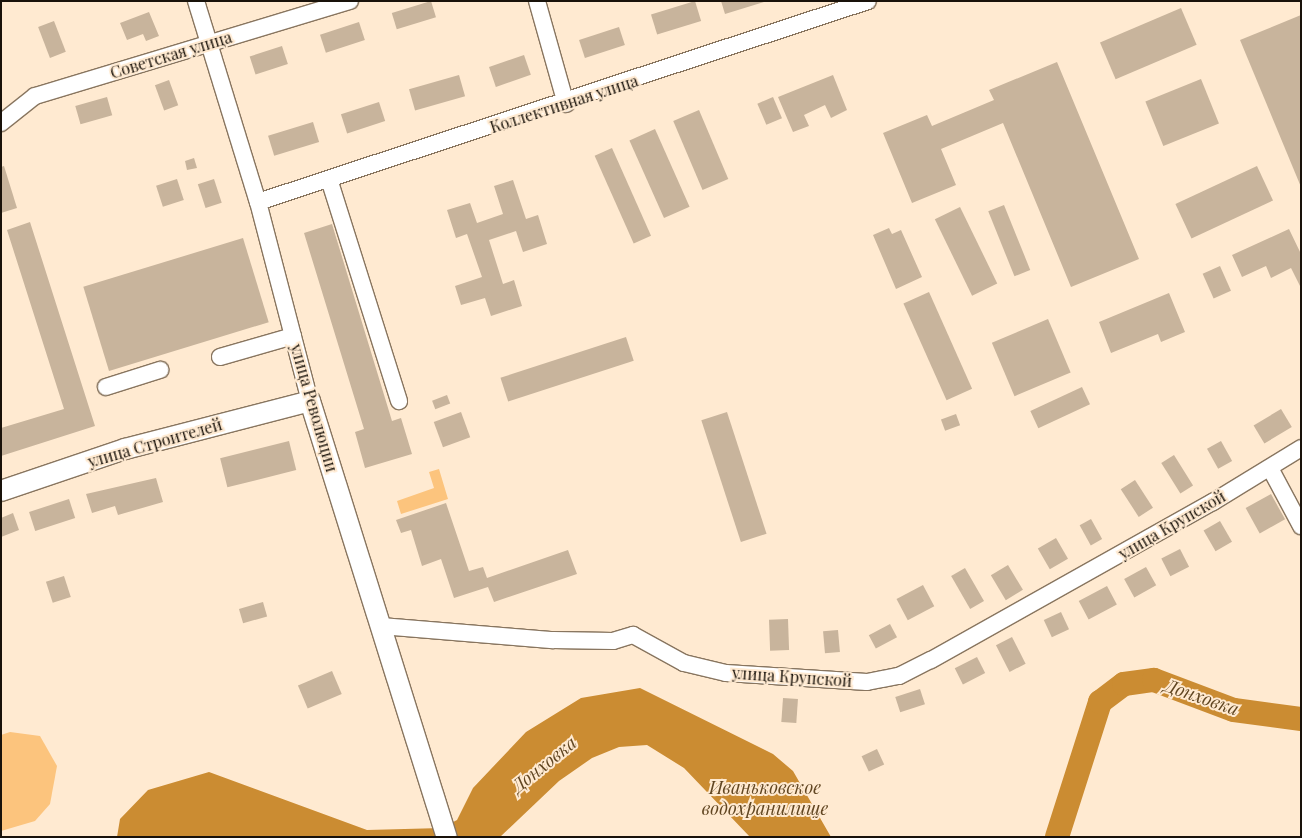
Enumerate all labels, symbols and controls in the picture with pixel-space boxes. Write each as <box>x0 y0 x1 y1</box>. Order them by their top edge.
street label: Советская улица <box>108 27 234 83</box>
street label: Коллективная улица <box>487 71 641 137</box>
street label: улица Революции <box>287 342 341 474</box>
street label: улица Строителей <box>86 415 224 471</box>
street label: улица Крупской <box>1115 487 1229 563</box>
street label: улица Крупской <box>731 663 853 691</box>
water label: Донховка <box>1162 674 1242 720</box>
water label: Донховка <box>507 731 581 797</box>
water label: Иваньковское водохранилище <box>702 777 828 820</box>

